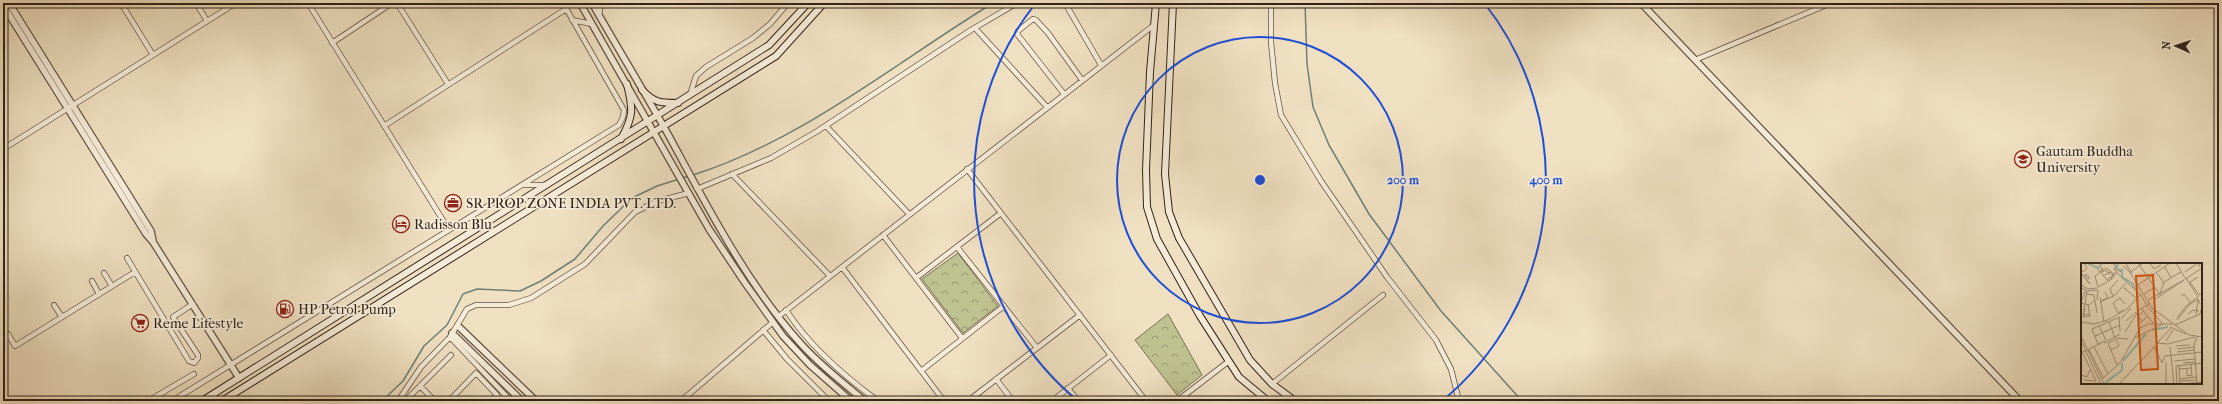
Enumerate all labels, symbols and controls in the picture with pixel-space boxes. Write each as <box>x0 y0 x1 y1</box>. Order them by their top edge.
north arrow <box>2156 26 2196 66</box>
text: N <box>2160 40 2173 50</box>
place label: Gautam Buddha University <box>2036 143 2133 176</box>
school or university icon: Gautam Buddha University <box>2013 149 2033 169</box>
centre of rings <box>1253 173 1267 187</box>
text: 200 m <box>1387 173 1420 187</box>
text: 400 m <box>1529 173 1563 188</box>
office icon: SR PROP ZONE INDIA PVT. LTD. <box>443 193 463 213</box>
place label: SR PROP ZONE INDIA PVT. LTD. <box>466 195 676 212</box>
hotel icon: Radisson Blu <box>391 214 411 234</box>
place label: Radisson Blu <box>414 216 492 233</box>
inset map <box>2081 263 2202 384</box>
fuel station icon: HP Petrol Pump <box>275 299 295 319</box>
place label: HP Petrol Pump <box>298 301 396 318</box>
supermarket icon: Reme Lifestyle <box>130 313 150 333</box>
place label: Reme Lifestyle <box>153 315 244 332</box>

